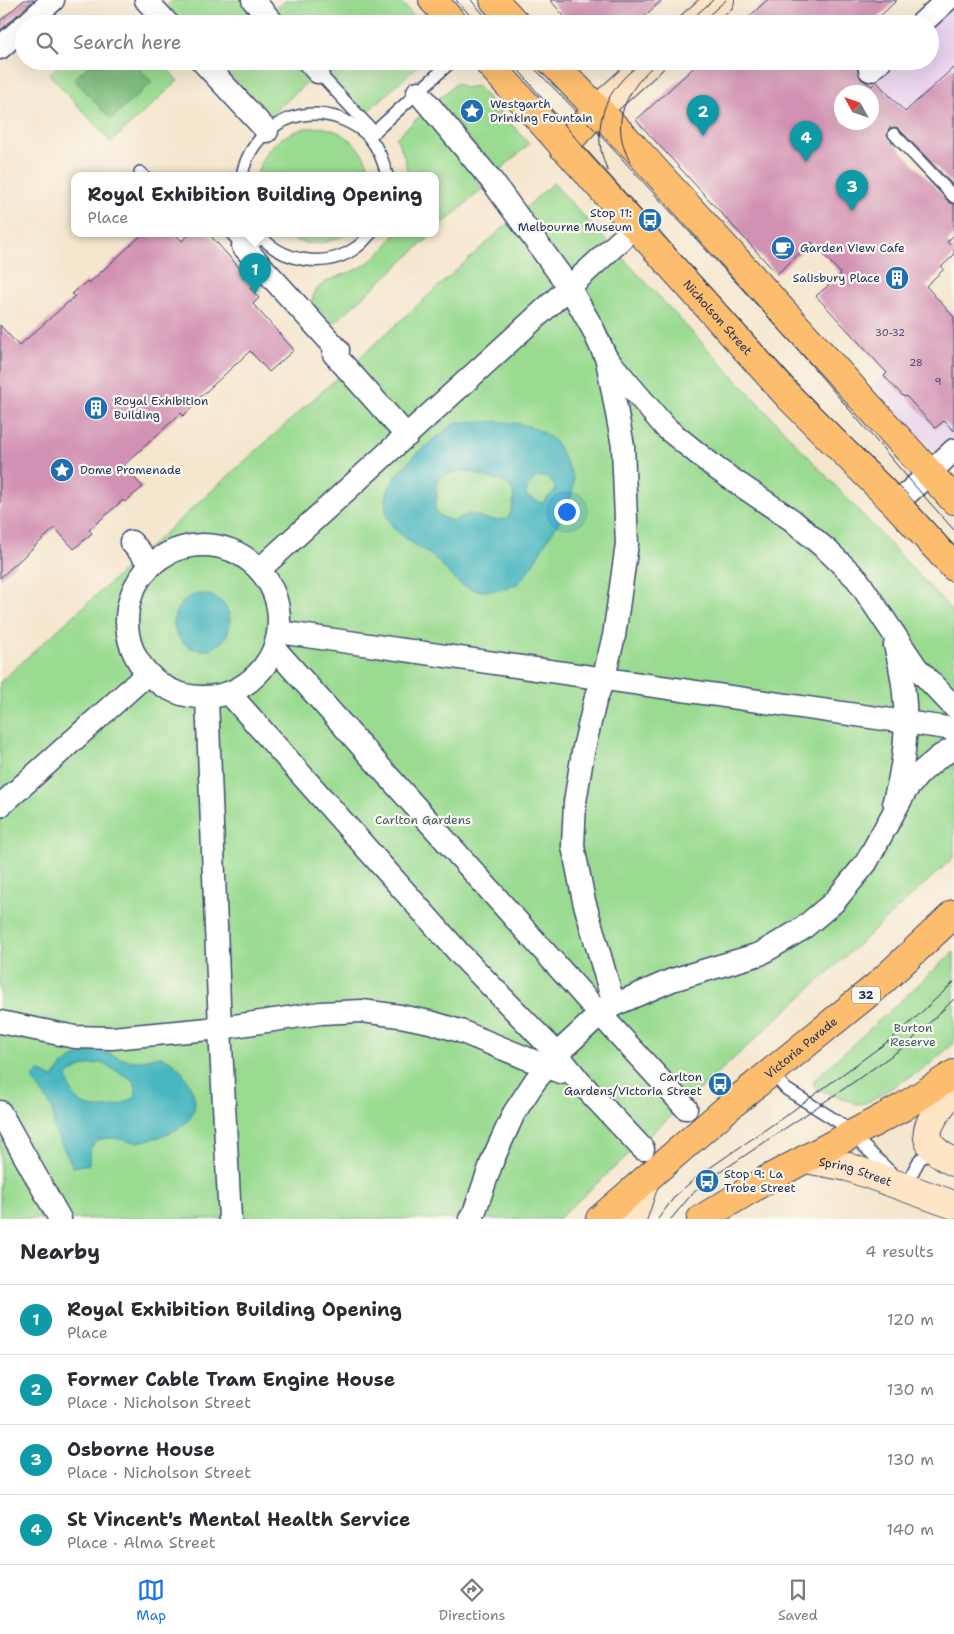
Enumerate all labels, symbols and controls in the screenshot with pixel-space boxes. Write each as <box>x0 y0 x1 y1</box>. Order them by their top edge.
search box <box>15 15 939 70</box>
icon: search <box>33 29 61 57</box>
text: Search here <box>73 30 182 55</box>
north arrow <box>834 85 879 130</box>
pin: 2 <box>687 95 719 136</box>
place label: Westgarth Drinking Fountain <box>490 96 593 126</box>
place icon: Westgarth Drinking Fountain <box>459 98 485 124</box>
pin: 4 <box>790 121 822 162</box>
pin: 3 <box>836 170 868 211</box>
popup <box>71 172 439 237</box>
text: Royal Exhibition Building Opening <box>88 182 422 207</box>
place label: Stop 11: Melbourne Museum <box>518 205 632 235</box>
text: Place <box>88 207 128 228</box>
bus stop icon: Stop 11: Melbourne Museum <box>637 207 663 233</box>
cafe icon: Garden View Cafe <box>770 235 796 261</box>
place label: Garden View Cafe <box>800 240 905 256</box>
pin: 1 <box>239 253 271 294</box>
building icon: Salisbury Place <box>884 265 910 291</box>
place label: Salisbury Place <box>793 270 880 286</box>
street label: Nicholson Street <box>680 276 756 359</box>
house number: 30-32 <box>875 326 905 339</box>
house number: 28 <box>909 356 923 369</box>
house number: 9 <box>935 375 942 388</box>
place label: Royal Exhibition Building <box>114 393 208 423</box>
building icon: Royal Exhibition Building <box>83 395 109 421</box>
place icon: Dome Promenade <box>49 457 75 483</box>
place label: Dome Promenade <box>80 462 181 478</box>
your location <box>554 499 580 525</box>
park label: Carlton Gardens <box>375 812 471 828</box>
road number: 32 <box>852 986 880 1004</box>
street label: Victoria Parade <box>761 1013 841 1082</box>
park label: Burton Reserve <box>890 1020 936 1050</box>
place label: Carlton Gardens/Victoria Street <box>564 1069 702 1099</box>
bus stop icon: Carlton Gardens/Victoria Street <box>707 1071 733 1097</box>
street label: Spring Street <box>817 1154 894 1190</box>
place label: Stop 9: La Trobe Street <box>724 1166 796 1196</box>
bus stop icon: Stop 9: La Trobe Street <box>694 1168 720 1194</box>
text: Nearby <box>20 1238 100 1266</box>
text: 4 results <box>865 1241 934 1262</box>
text: Royal Exhibition Building Opening <box>67 1297 402 1322</box>
text: 1 <box>32 1309 40 1330</box>
text: 120 m <box>887 1309 934 1330</box>
text: Place <box>67 1322 108 1343</box>
text: Former Cable Tram Engine House <box>67 1367 395 1392</box>
text: 2 <box>30 1379 42 1400</box>
text: 130 m <box>887 1379 934 1400</box>
text: Place · Nicholson Street <box>67 1392 251 1413</box>
text: Osborne House <box>67 1437 215 1462</box>
text: 3 <box>30 1449 42 1470</box>
text: 130 m <box>887 1449 934 1470</box>
text: Place · Nicholson Street <box>67 1462 251 1483</box>
text: St Vincent's Mental Health Service <box>67 1507 410 1532</box>
text: 4 <box>30 1519 42 1540</box>
text: 140 m <box>887 1519 934 1540</box>
text: Place · Alma Street <box>67 1532 216 1553</box>
tab: Map <box>136 1576 166 1624</box>
tab: Directions <box>439 1576 506 1624</box>
tab: Saved <box>778 1576 818 1624</box>

